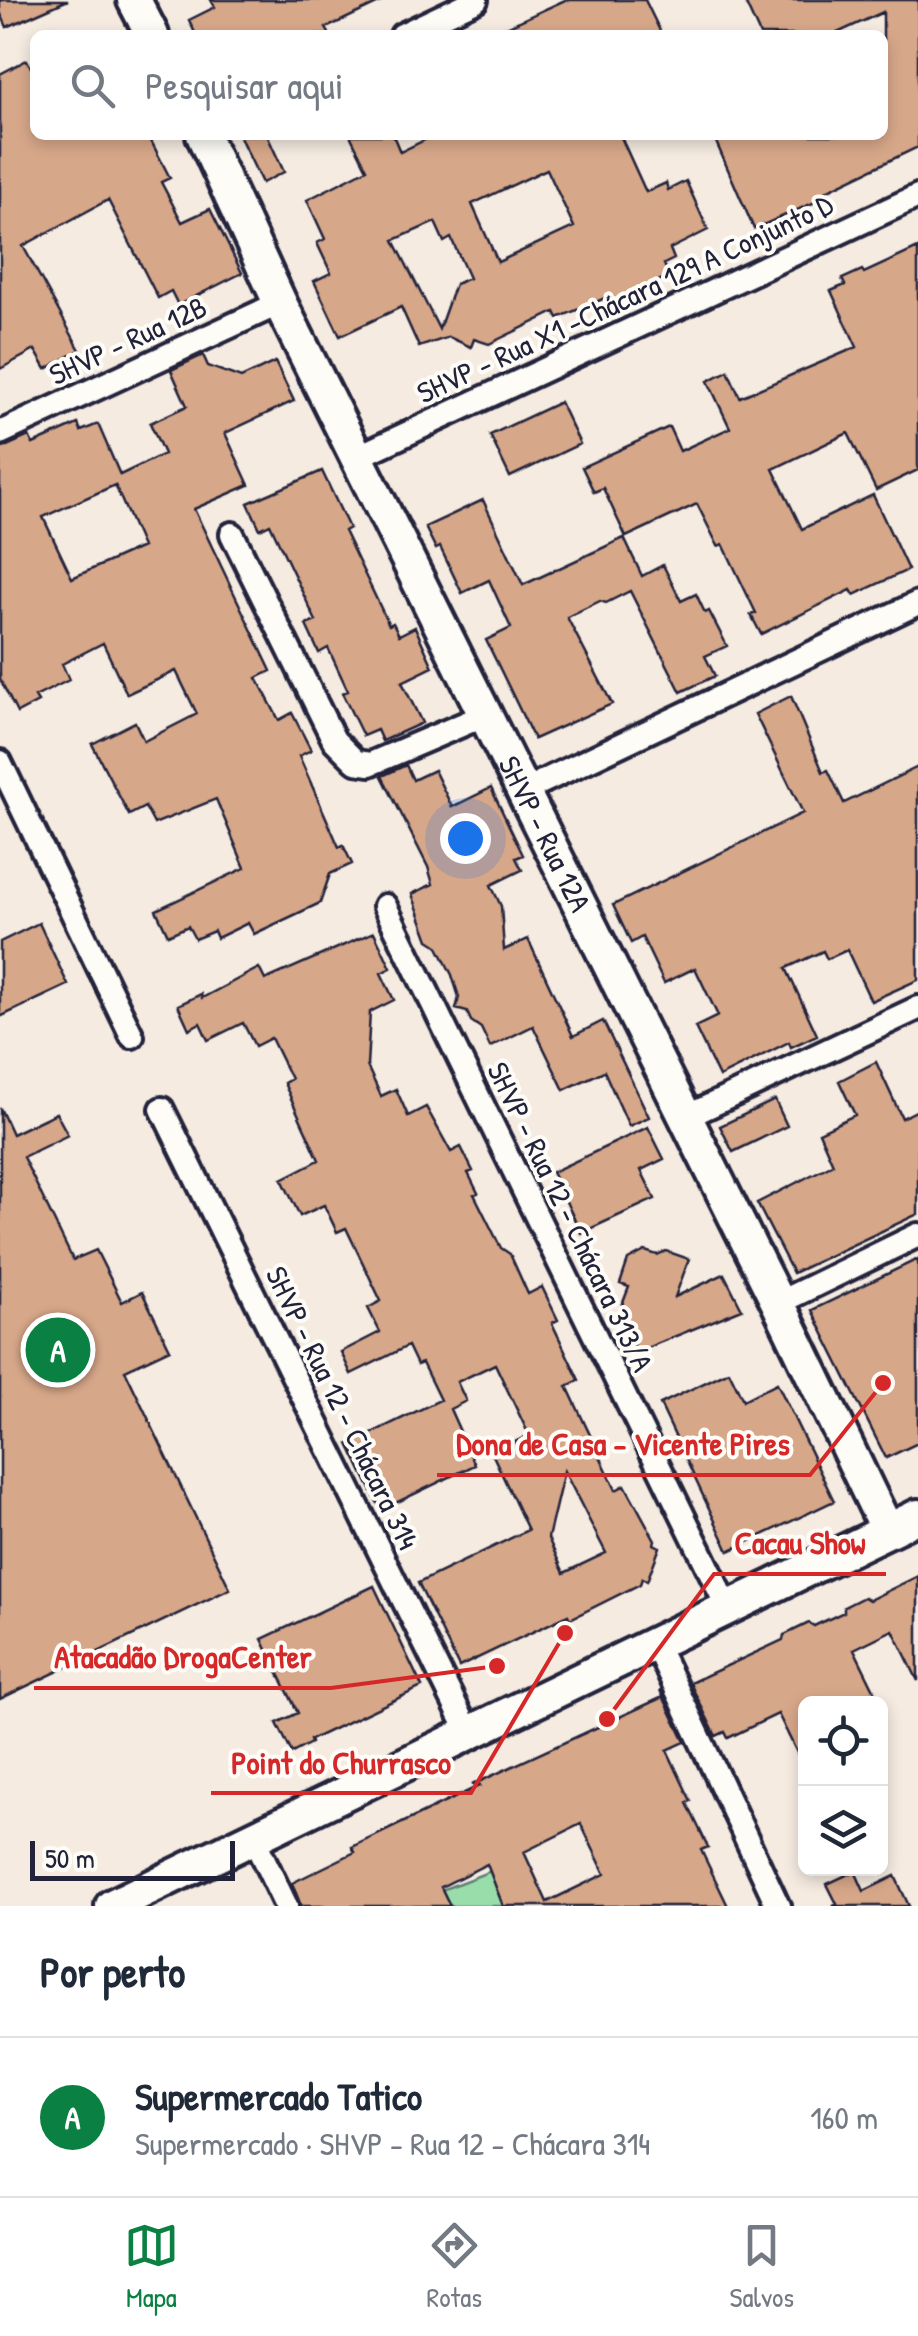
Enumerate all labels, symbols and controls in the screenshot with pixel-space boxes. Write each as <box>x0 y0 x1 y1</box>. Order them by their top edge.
search box <box>30 30 888 140</box>
icon: search <box>65 58 120 113</box>
text: Pesquisar aqui <box>145 59 343 111</box>
street label: SHVP - Rua X1 -Chácara 129 A Conjunto D <box>410 184 840 412</box>
street label: SHVP - Rua 12B <box>42 286 213 394</box>
street label: SHVP - Rua 12A <box>490 749 601 918</box>
your location <box>440 813 491 864</box>
street label: SHVP - Rua 12 - Chácara 313/A <box>478 1055 663 1378</box>
street label: SHVP - Rua 12 - Chácara 314 <box>257 1259 429 1556</box>
pin: A <box>26 1312 90 1388</box>
callout: Dona de Casa - Vicente Pires <box>437 1413 810 1475</box>
text: Dona de Casa - Vicente Pires <box>456 1422 790 1465</box>
callout: Cacau Show <box>714 1512 886 1574</box>
text: Cacau Show <box>734 1521 866 1564</box>
callout: Atacadão DrogaCenter <box>34 1626 331 1688</box>
text: Atacadão DrogaCenter <box>54 1635 312 1679</box>
map controls <box>798 1696 888 1876</box>
button: locate <box>798 1696 888 1786</box>
callout: Point do Churrasco <box>211 1731 471 1793</box>
text: Point do Churrasco <box>231 1741 451 1784</box>
button: layers <box>798 1786 888 1876</box>
scale bar <box>30 1836 235 1880</box>
text: 50 m <box>45 1839 95 1877</box>
text: Por perto <box>40 1943 185 2000</box>
text: Supermercado Tatico <box>135 2070 422 2122</box>
text: A <box>65 2096 80 2139</box>
text: 160 m <box>810 2096 878 2139</box>
text: Supermercado · SHVP - Rua 12 - Chácara 314 <box>135 2122 650 2165</box>
tab: Mapa <box>124 2218 179 2316</box>
tab: Rotas <box>427 2218 482 2316</box>
tab: Salvos <box>730 2218 794 2316</box>

